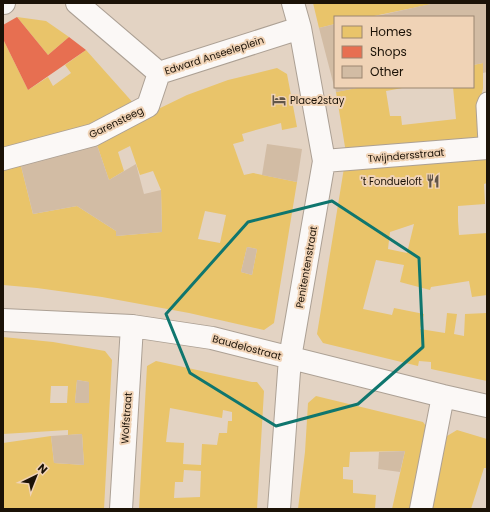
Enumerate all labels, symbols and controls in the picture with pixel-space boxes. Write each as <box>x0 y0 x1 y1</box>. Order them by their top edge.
legend <box>334 16 474 88</box>
text: Homes <box>370 23 412 40</box>
street label: Edward Anseeleplein <box>163 32 266 79</box>
text: Shops <box>370 43 407 60</box>
text: Other <box>370 63 404 80</box>
hotel icon: Place2stay <box>271 92 287 108</box>
place label: Place2stay <box>290 93 345 108</box>
street label: Garensteeg <box>86 103 146 142</box>
street label: Twijndersstraat <box>367 145 445 166</box>
restaurant icon: 't Fondueloft <box>425 173 441 189</box>
place label: 't Fondueloft <box>361 174 422 189</box>
street label: Penitentenstraat <box>292 225 321 309</box>
street label: Baudelostraat <box>211 331 283 364</box>
street label: Wolfstraat <box>117 391 136 444</box>
north arrow <box>16 456 56 496</box>
text: N <box>34 460 51 477</box>

